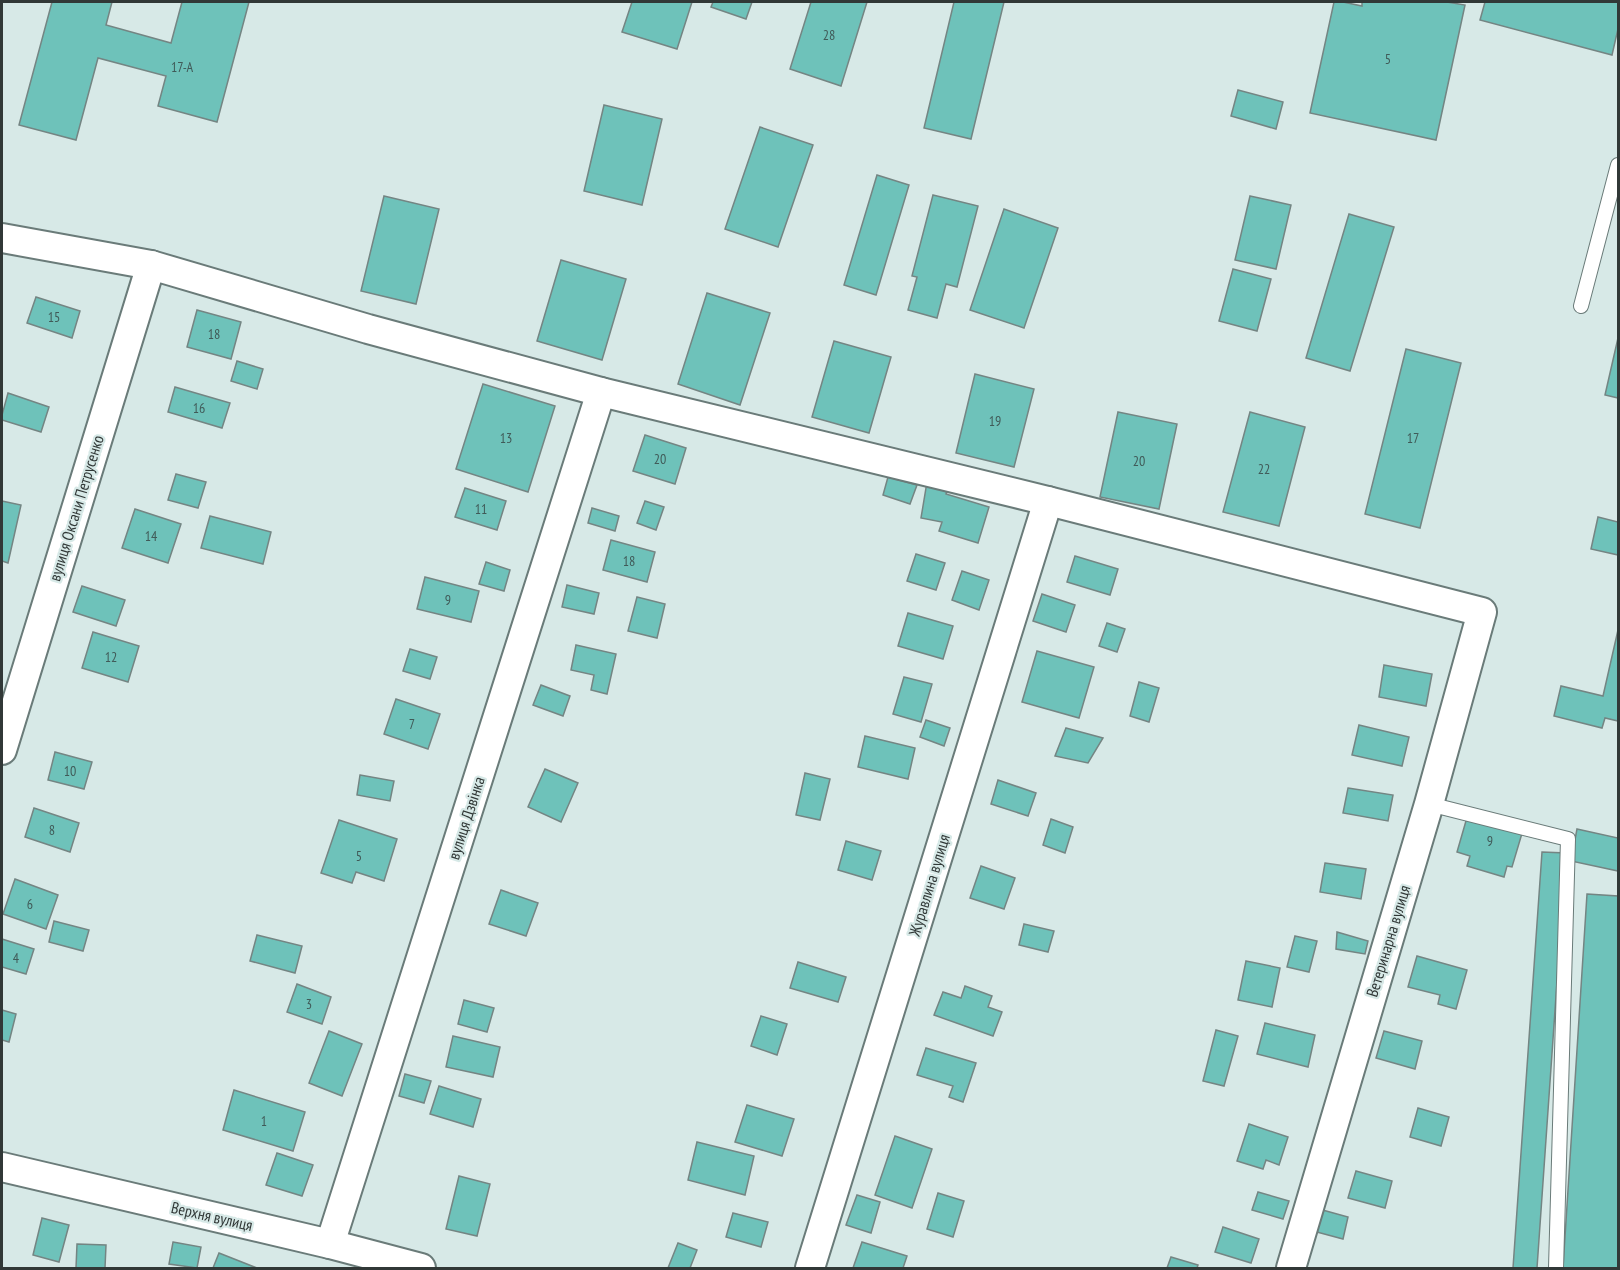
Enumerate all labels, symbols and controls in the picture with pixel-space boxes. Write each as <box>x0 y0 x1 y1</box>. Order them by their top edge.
house number: 28 <box>823 26 835 44</box>
house number: 5 <box>1385 50 1391 68</box>
house number: 17-А <box>171 58 193 76</box>
house number: 15 <box>48 308 60 326</box>
house number: 18 <box>208 325 220 343</box>
house number: 16 <box>193 399 205 417</box>
house number: 19 <box>989 412 1001 430</box>
house number: 13 <box>500 429 512 447</box>
house number: 17 <box>1407 429 1419 447</box>
street label: вулиця Оксани Петрусенко <box>44 433 108 583</box>
house number: 20 <box>654 450 666 468</box>
house number: 20 <box>1133 452 1145 470</box>
house number: 22 <box>1258 460 1270 478</box>
house number: 11 <box>475 500 487 518</box>
house number: 14 <box>145 527 158 545</box>
house number: 18 <box>623 552 635 570</box>
house number: 9 <box>445 591 451 609</box>
house number: 12 <box>105 648 117 666</box>
house number: 7 <box>409 715 415 733</box>
house number: 10 <box>64 762 76 780</box>
street label: вулиця Дзвінка <box>443 774 489 862</box>
house number: 8 <box>49 821 55 839</box>
street label: Журавлина вулиця <box>904 832 954 939</box>
house number: 9 <box>1487 832 1493 850</box>
house number: 5 <box>356 847 362 865</box>
street label: Ветеринарна вулиця <box>1362 883 1414 999</box>
house number: 6 <box>27 895 33 913</box>
house number: 4 <box>13 949 20 967</box>
house number: 3 <box>306 995 312 1013</box>
house number: 1 <box>261 1112 267 1130</box>
street label: Верхня вулиця <box>169 1197 255 1235</box>

